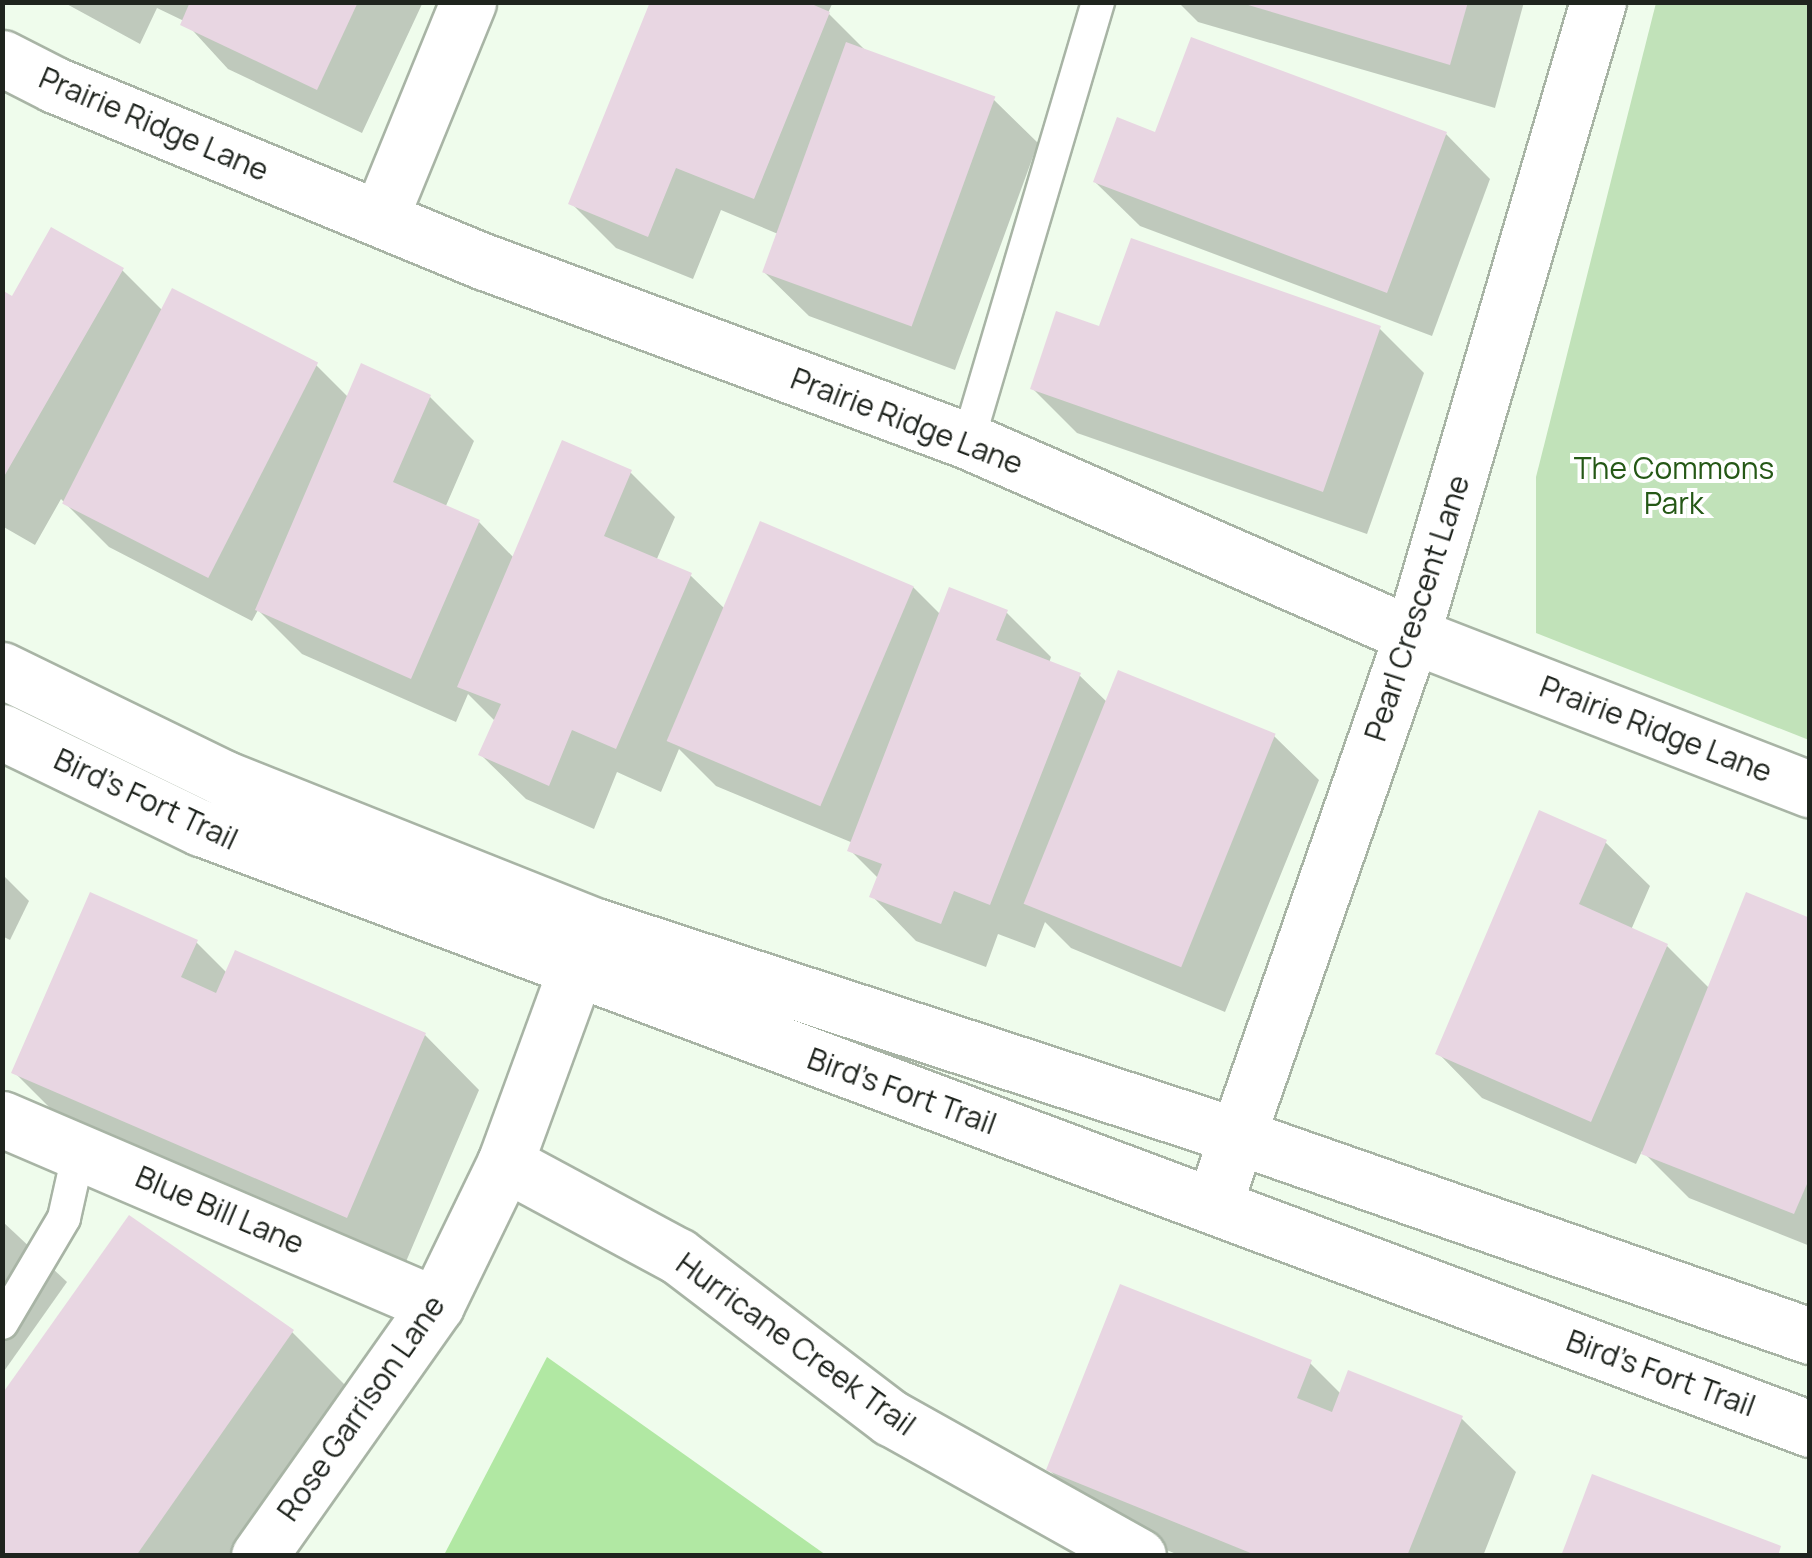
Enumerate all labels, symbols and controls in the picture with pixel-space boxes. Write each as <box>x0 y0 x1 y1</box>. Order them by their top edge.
street label: Prairie Ridge Lane <box>34 59 274 189</box>
street label: Prairie Ridge Lane <box>786 360 1028 482</box>
park label: The Commons Park <box>1574 450 1774 520</box>
street label: Pearl Crescent Lane <box>1357 471 1477 745</box>
street label: Prairie Ridge Lane <box>1535 668 1777 790</box>
street label: Bird's Fort Trail <box>49 741 243 857</box>
street label: Bird's Fort Trail <box>803 1040 1001 1142</box>
street label: Blue Bill Lane <box>130 1158 310 1262</box>
street label: Hurricane Creek Trail <box>669 1245 923 1443</box>
street label: Rose Garrison Lane <box>270 1288 452 1528</box>
street label: Bird's Fort Trail <box>1562 1322 1760 1424</box>

